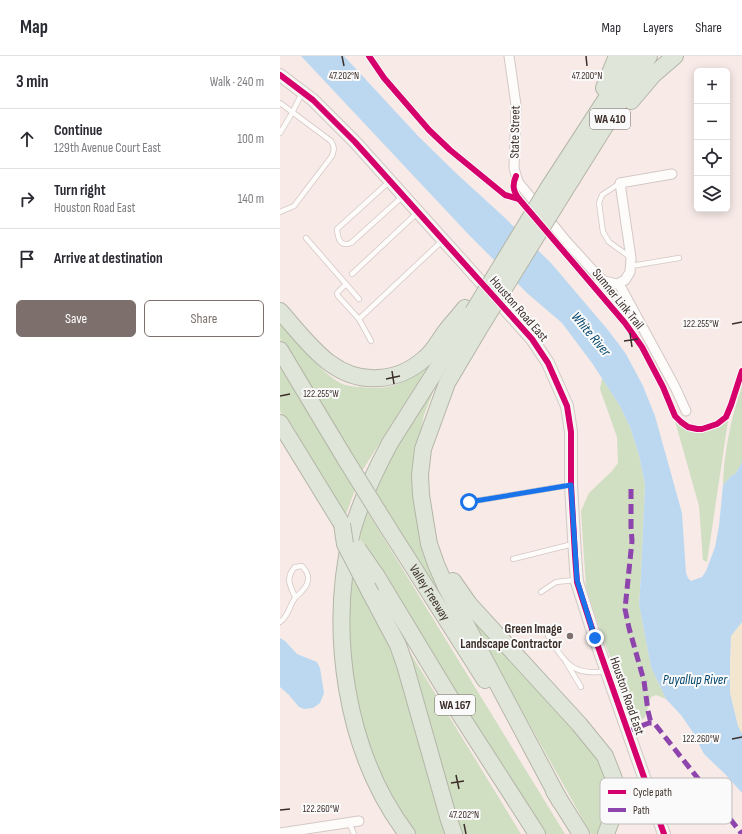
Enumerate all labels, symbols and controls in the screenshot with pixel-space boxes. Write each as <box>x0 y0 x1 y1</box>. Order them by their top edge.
text: Map <box>20 16 48 39</box>
text: Map <box>601 19 621 36</box>
text: Layers <box>643 19 673 36</box>
text: Share <box>695 19 722 36</box>
map controls <box>694 68 730 212</box>
button: + <box>694 68 730 104</box>
text: 47.202°N <box>329 70 359 82</box>
text: 47.200°N <box>572 70 602 82</box>
text: 3 min <box>16 72 49 92</box>
text: Walk · 240 m <box>210 74 264 90</box>
button: − <box>694 104 730 140</box>
street label: State Street <box>507 105 523 159</box>
road number: WA 410 <box>590 109 630 129</box>
text: Continue <box>54 121 103 140</box>
icon: ahead <box>16 128 38 150</box>
text: 100 m <box>237 131 264 147</box>
text: 129th Avenue Court East <box>54 140 161 156</box>
button: locate <box>694 140 730 176</box>
button: layers <box>694 176 730 212</box>
text: Turn right <box>54 181 106 200</box>
icon: right <box>16 188 38 210</box>
text: 140 m <box>238 191 264 207</box>
text: Houston Road East <box>54 200 136 216</box>
icon: arrive <box>16 248 38 270</box>
text: Arrive at destination <box>54 249 163 268</box>
street label: Sumner Link Trail <box>589 265 647 333</box>
street label: Houston Road East <box>486 273 552 345</box>
button: Save <box>16 300 136 337</box>
button: Share <box>144 300 264 337</box>
water label: White River <box>568 308 615 360</box>
text: 122.255°W <box>683 318 719 330</box>
text: 122.255°W <box>303 388 339 400</box>
route start <box>460 493 478 511</box>
street label: Valley Freeway <box>406 562 453 624</box>
place label: Green Image Landscape Contractor <box>460 621 562 652</box>
route end <box>586 629 604 647</box>
marker: Green Image Landscape Contractor <box>565 631 575 641</box>
street label: Houston Road East <box>606 655 648 737</box>
water label: Puyallup River <box>663 671 728 688</box>
road number: WA 167 <box>435 695 475 715</box>
text: 122.260°W <box>683 733 720 745</box>
legend <box>600 778 732 824</box>
text: Cycle path <box>633 786 672 799</box>
text: 122.260°W <box>303 803 340 815</box>
text: Path <box>633 804 650 817</box>
text: 47.202°N <box>449 809 479 821</box>

